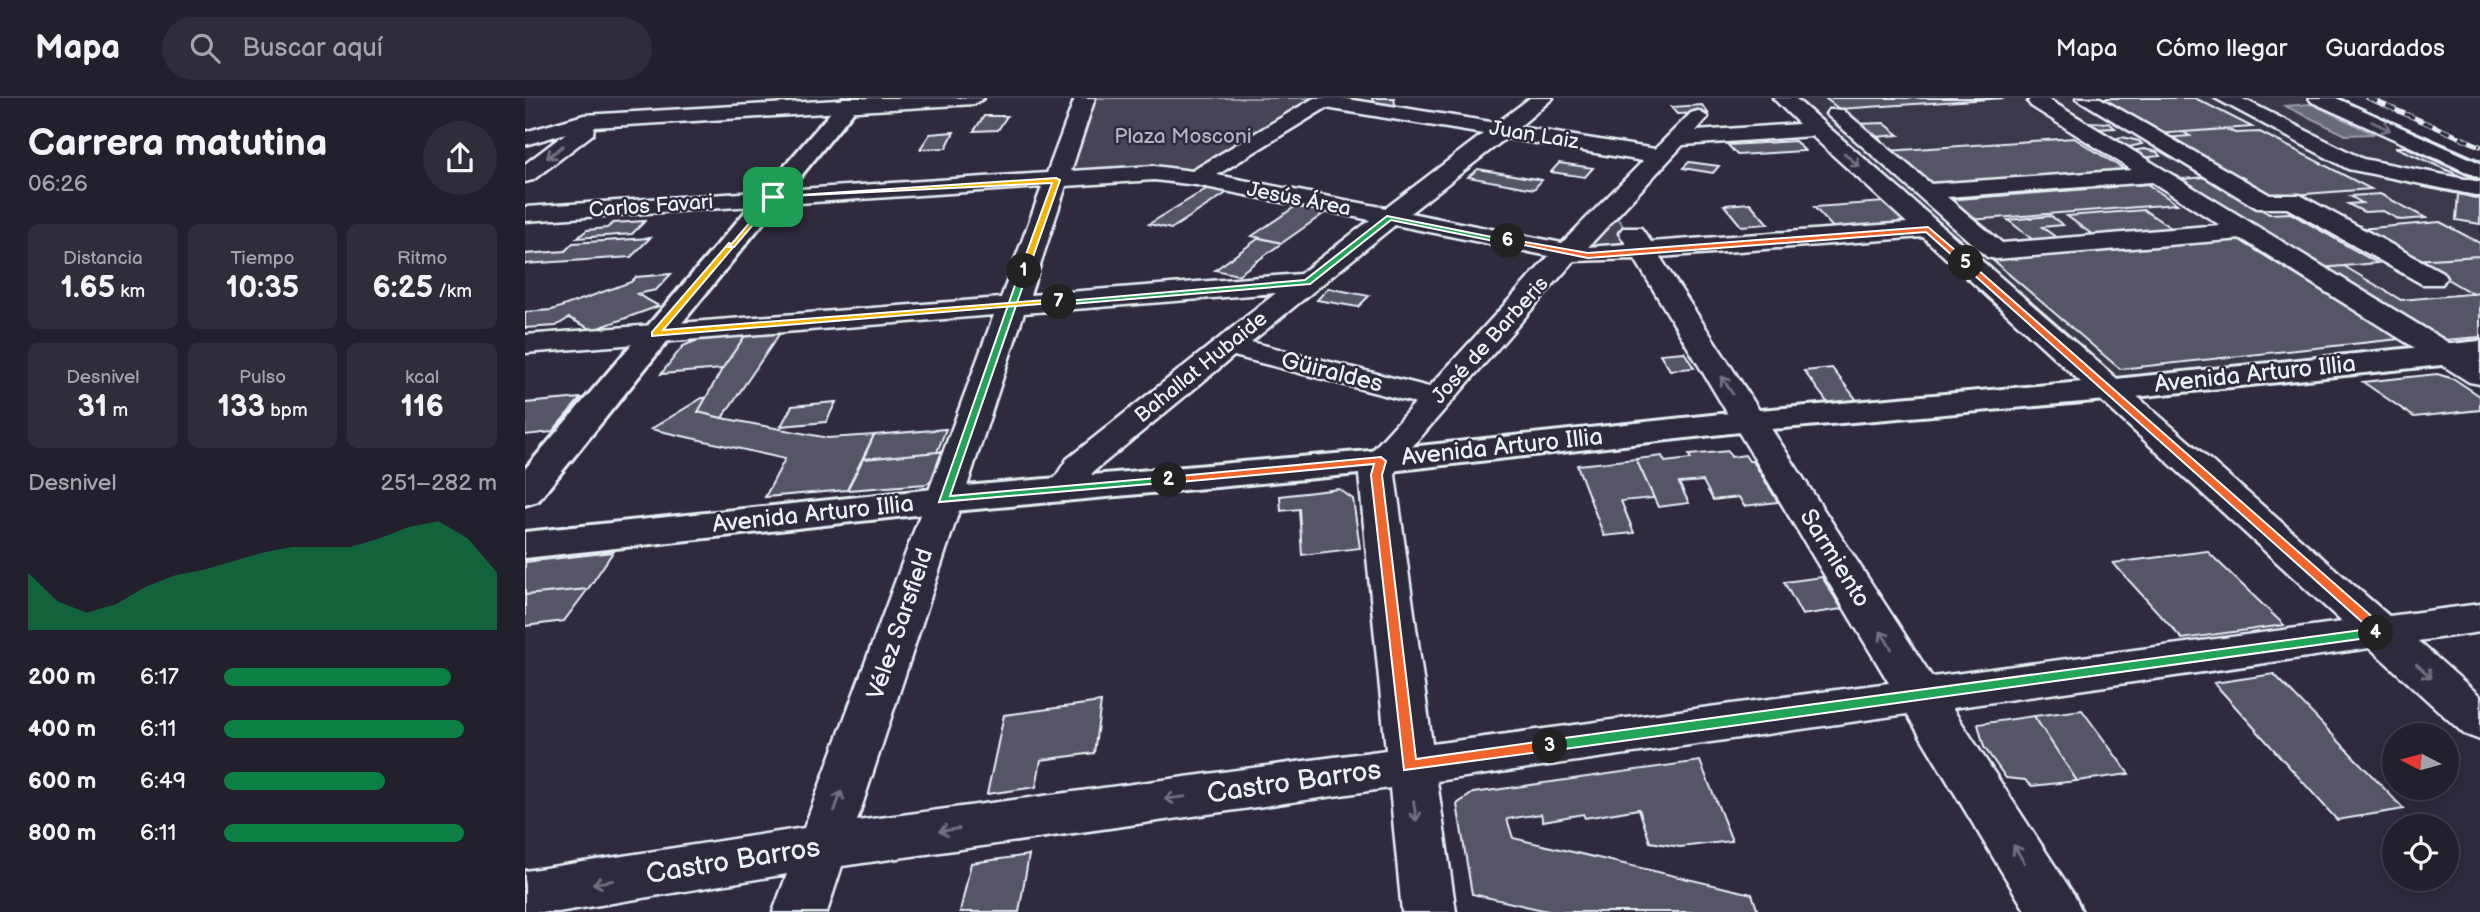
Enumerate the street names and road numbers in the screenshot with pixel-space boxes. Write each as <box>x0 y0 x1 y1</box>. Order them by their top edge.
street label: Juan Laiz <box>1487 116 1581 155</box>
street label: Jesús Área <box>1245 177 1353 221</box>
street label: Carlos Favari <box>588 189 714 223</box>
street label: José de Barberis <box>1426 271 1554 409</box>
street label: Bahallat Hubaide <box>1130 306 1272 428</box>
street label: Güiraldes <box>1278 345 1386 399</box>
street label: Avenida Arturo Illia <box>2153 349 2357 399</box>
street label: Avenida Arturo Illia <box>1400 422 1604 472</box>
street label: Avenida Arturo Illia <box>711 489 915 539</box>
street label: Sarmiento <box>1793 504 1877 612</box>
street label: Vélez Sarsfield <box>861 545 939 703</box>
street label: Castro Barros <box>1205 753 1383 811</box>
street label: Castro Barros <box>644 831 822 891</box>

